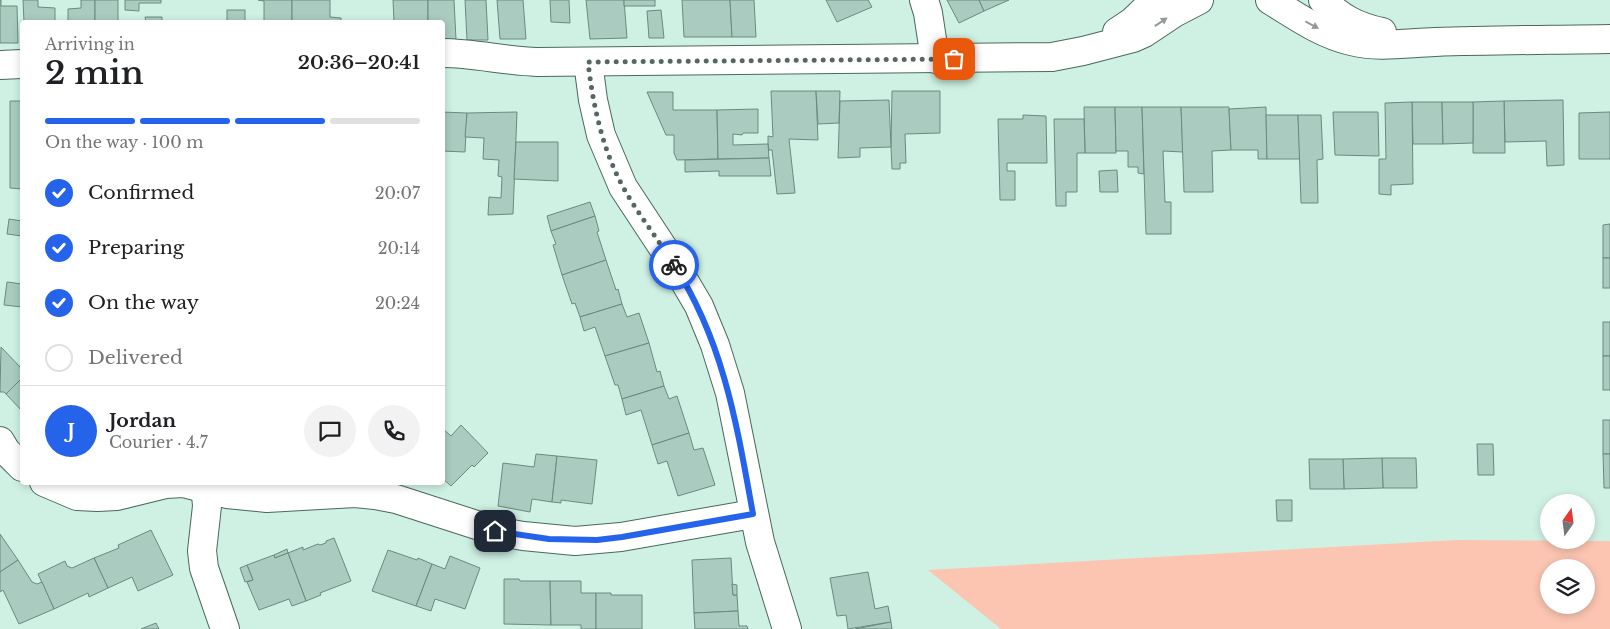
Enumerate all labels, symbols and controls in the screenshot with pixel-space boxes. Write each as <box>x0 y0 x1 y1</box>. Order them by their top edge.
one-way arrow <box>1154 17 1168 27</box>
one-way arrow <box>1305 21 1318 30</box>
text: Arriving in <box>45 34 135 54</box>
pin <box>933 38 975 80</box>
icon: bag <box>940 45 968 73</box>
text: 20:36–20:41 <box>298 51 420 74</box>
text: 2 min <box>45 53 144 93</box>
text: On the way · 100 m <box>45 132 203 152</box>
icon: check <box>45 179 73 207</box>
text: Confirmed <box>88 181 194 204</box>
text: 20:07 <box>375 183 420 203</box>
icon: check <box>45 234 73 262</box>
text: Preparing <box>88 236 184 259</box>
text: 20:14 <box>378 238 420 258</box>
courier <box>649 240 699 290</box>
icon: bike <box>660 251 688 279</box>
icon: check <box>45 289 73 317</box>
text: On the way <box>88 291 199 314</box>
text: 20:24 <box>375 293 420 313</box>
text: Delivered <box>88 346 183 369</box>
button: chat <box>304 405 356 457</box>
button: phone <box>368 405 420 457</box>
text: Jordan <box>109 409 176 432</box>
text: J <box>67 419 75 442</box>
text: Courier · 4.7 <box>109 432 208 452</box>
north arrow <box>1540 494 1595 549</box>
map controls <box>1540 494 1595 614</box>
pin <box>474 510 516 552</box>
icon: home <box>481 517 509 545</box>
button: layers <box>1540 559 1595 614</box>

